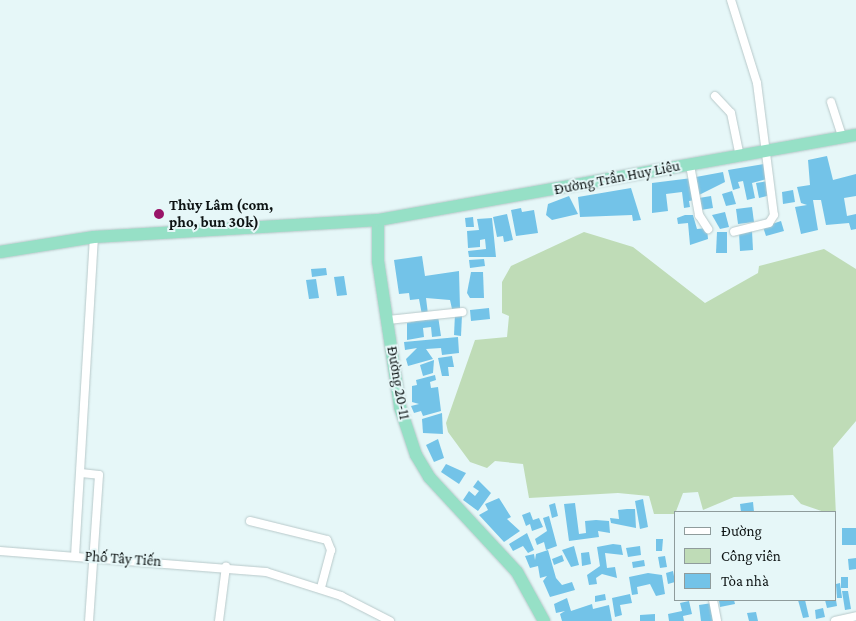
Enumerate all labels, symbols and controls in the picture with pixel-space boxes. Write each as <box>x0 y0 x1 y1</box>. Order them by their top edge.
street label: Đường Trần Huy Liệu <box>552 157 682 199</box>
place label: Thùy Lâm (com, pho, bun 30k) <box>169 196 273 231</box>
marker: Thùy Lâm (com, pho, bun 30k) <box>153 208 165 220</box>
street label: Đường 20-11 <box>383 345 413 421</box>
legend <box>674 511 836 601</box>
text: Đường <box>721 523 762 539</box>
street label: Phố Tây Tiến <box>84 547 162 571</box>
text: Công viên <box>721 548 781 564</box>
text: Tòa nhà <box>721 573 769 589</box>

